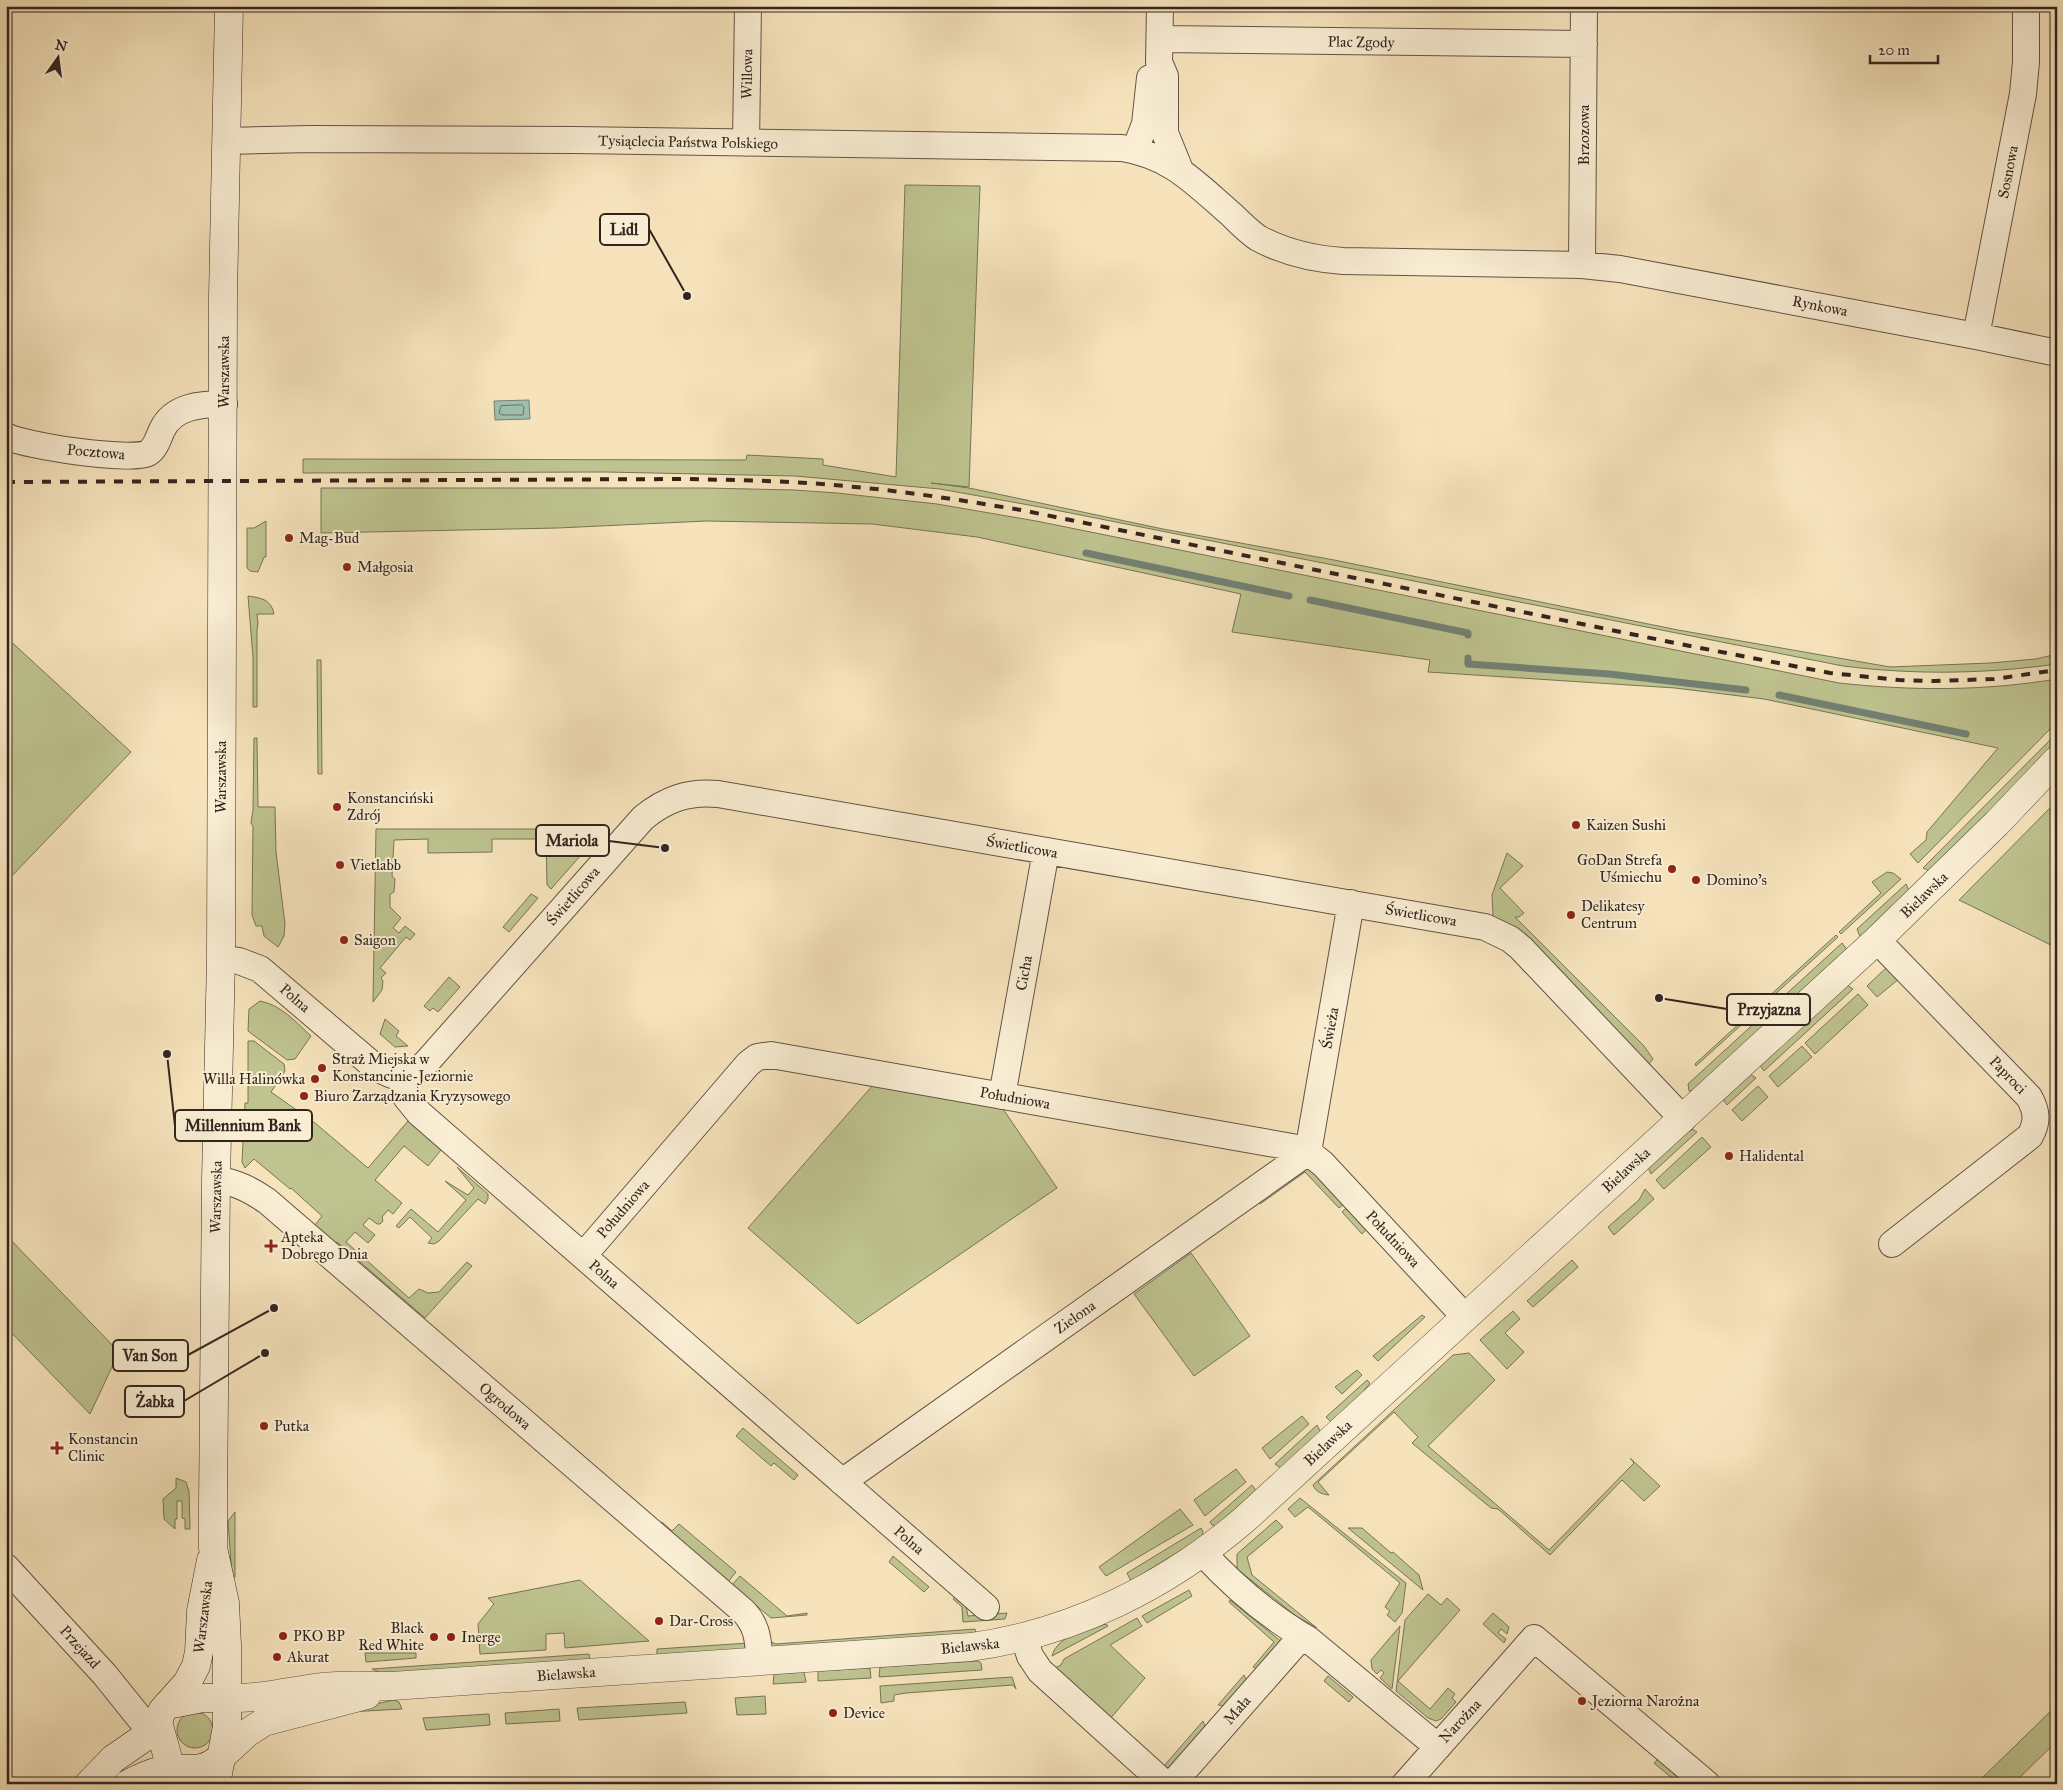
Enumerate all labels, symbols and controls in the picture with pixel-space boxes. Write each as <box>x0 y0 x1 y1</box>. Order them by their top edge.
north arrow <box>32 32 82 82</box>
street label: Plac Zgody <box>1327 32 1396 52</box>
scale bar <box>1870 32 1938 64</box>
text: N <box>53 36 69 56</box>
text: 20 m <box>1878 41 1910 59</box>
street label: Willowa <box>738 48 756 99</box>
street label: Brzozowa <box>1575 104 1593 165</box>
street label: Tysiąclecia Państwa Polskiego <box>598 131 778 153</box>
street label: Sosnowa <box>1994 143 2022 200</box>
callout: Lidl <box>600 214 649 245</box>
text: Lidl <box>610 220 639 239</box>
street label: Rynkowa <box>1791 292 1850 320</box>
street label: Warszawska <box>215 335 233 408</box>
street label: Pocztowa <box>66 440 126 464</box>
place label: Mag-Bud <box>299 529 360 547</box>
marker: Mag-Bud <box>283 532 295 544</box>
place label: Małgosia <box>357 558 414 576</box>
marker: Małgosia <box>341 561 353 573</box>
street label: Warszawska <box>212 740 230 813</box>
place label: Konstanciński Zdrój <box>347 789 434 824</box>
marker: Konstanciński Zdrój <box>331 801 343 813</box>
place label: Kaizen Sushi <box>1586 816 1666 834</box>
marker: Kaizen Sushi <box>1570 819 1582 831</box>
callout: Mariola <box>536 825 609 856</box>
text: Mariola <box>546 831 600 850</box>
street label: Świetlicowa <box>985 831 1060 862</box>
place label: GoDan Strefa Uśmiechu <box>1577 851 1663 886</box>
place label: Vietlabb <box>349 856 401 874</box>
marker: Vietlabb <box>334 859 346 871</box>
street label: Świetlicowa <box>542 862 604 929</box>
marker: GoDan Strefa Uśmiechu <box>1666 863 1678 875</box>
street label: Bielawska <box>1897 868 1952 922</box>
place label: Domino's <box>1706 871 1767 889</box>
marker: Domino's <box>1690 874 1702 886</box>
place label: Delikatesy Centrum <box>1581 897 1646 932</box>
street label: Świetlicowa <box>1384 899 1459 930</box>
marker: Delikatesy Centrum <box>1565 909 1577 921</box>
place label: Saigon <box>354 931 396 949</box>
marker: Saigon <box>338 934 350 946</box>
street label: Cicha <box>1012 953 1036 992</box>
street label: Polna <box>276 980 314 1016</box>
callout: Przyjazna <box>1727 994 1810 1025</box>
text: Przyjazna <box>1737 1000 1802 1020</box>
street label: Świeża <box>1317 1005 1343 1050</box>
place label: Straż Miejska w Konstancinie-Jeziornie <box>332 1050 473 1086</box>
street label: Paproci <box>1986 1052 2030 1098</box>
marker: Straż Miejska w Konstancinie-Jeziornie <box>316 1062 328 1074</box>
place label: Willa Halinówka <box>203 1070 306 1088</box>
marker: Willa Halinówka <box>309 1073 321 1085</box>
street label: Południowa <box>978 1083 1052 1113</box>
place label: Biuro Zarządzania Kryzysowego <box>314 1087 511 1105</box>
marker: Biuro Zarządzania Kryzysowego <box>298 1090 310 1102</box>
callout: Millennium Bank <box>175 1110 312 1141</box>
text: Millennium Bank <box>185 1116 302 1135</box>
street label: Bielawska <box>1598 1143 1654 1196</box>
place label: Halidental <box>1739 1147 1805 1165</box>
marker: Halidental <box>1723 1150 1735 1162</box>
street label: Warszawska <box>206 1160 226 1233</box>
street label: Południowa <box>593 1176 654 1242</box>
street label: Południowa <box>1362 1207 1424 1272</box>
place label: Apteka Dobrego Dnia <box>280 1228 368 1263</box>
marker: Apteka Dobrego Dnia <box>265 1240 277 1252</box>
street label: Polna <box>585 1256 623 1292</box>
street label: Zielona <box>1051 1296 1099 1338</box>
callout: Van Son <box>113 1340 188 1371</box>
text: Van Son <box>122 1346 178 1365</box>
street label: Ogrodowa <box>475 1379 535 1434</box>
callout: Żabka <box>125 1386 184 1417</box>
text: Żabka <box>136 1390 176 1411</box>
street label: Bielawska <box>1300 1416 1356 1470</box>
place label: Putka <box>274 1417 310 1435</box>
marker: Putka <box>258 1420 270 1432</box>
place label: Konstancin Clinic <box>68 1430 138 1465</box>
marker: Konstancin Clinic <box>50 1441 64 1455</box>
street label: Polna <box>890 1522 928 1558</box>
street label: Warszawska <box>190 1579 216 1654</box>
place label: Dar-Cross <box>669 1612 733 1630</box>
marker: Dar-Cross <box>653 1615 665 1627</box>
place label: Black Red White <box>358 1619 424 1654</box>
street label: Przejazd <box>56 1622 104 1673</box>
place label: PKO BP <box>293 1627 345 1645</box>
place label: Inerge <box>461 1628 501 1646</box>
marker: PKO BP <box>277 1630 289 1642</box>
marker: Black Red White <box>428 1631 440 1643</box>
marker: Inerge <box>445 1631 457 1643</box>
street label: Bielawska <box>940 1634 1001 1658</box>
place label: Akurat <box>286 1648 330 1666</box>
marker: Akurat <box>271 1651 283 1663</box>
street label: Bielawska <box>536 1663 597 1685</box>
street label: Mała <box>1220 1691 1255 1728</box>
place label: Jeziorna Narożna <box>1590 1692 1700 1711</box>
street label: Narożna <box>1435 1695 1485 1747</box>
marker: Jeziorna Narożna <box>1576 1695 1588 1707</box>
place label: Device <box>843 1704 885 1722</box>
marker: Device <box>827 1707 839 1719</box>

